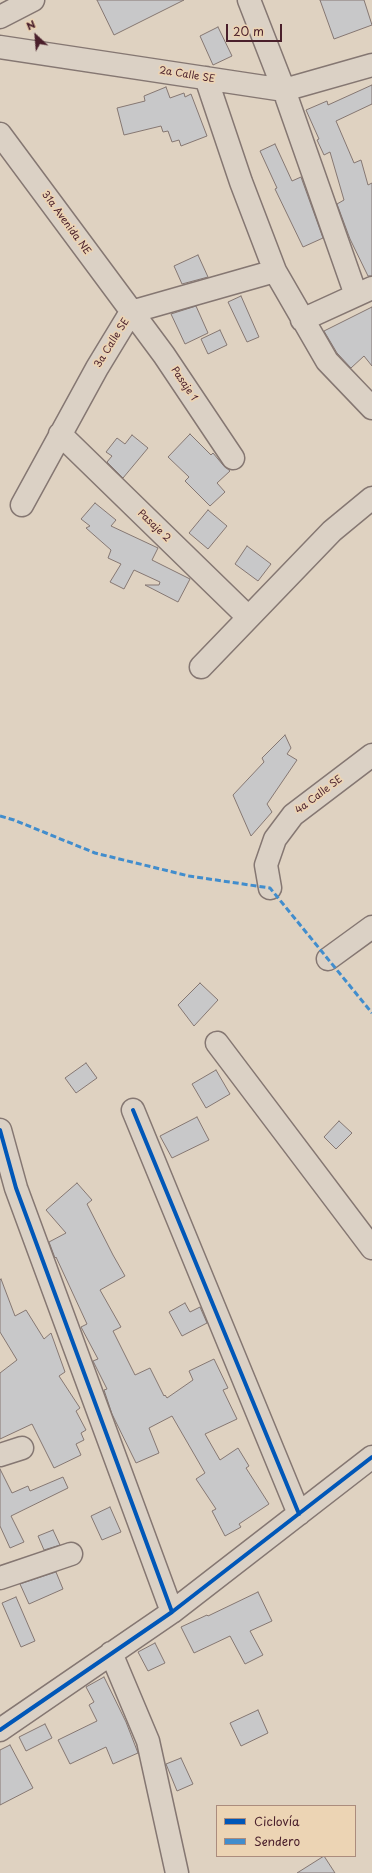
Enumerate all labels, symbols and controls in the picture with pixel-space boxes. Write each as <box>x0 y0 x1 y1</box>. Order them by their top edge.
text: N <box>23 15 38 34</box>
north arrow <box>16 16 56 56</box>
scale bar <box>228 16 284 42</box>
text: 20 m <box>233 22 264 40</box>
street label: 2a Calle SE <box>158 65 216 85</box>
street label: 31a Avenida NE <box>39 189 93 257</box>
street label: 3a Calle SE <box>92 316 132 370</box>
street label: Pasaje 1 <box>168 365 200 403</box>
street label: Pasaje 2 <box>135 507 173 545</box>
street label: 4a Calle SE <box>293 773 345 817</box>
legend <box>216 1805 356 1857</box>
text: Ciclovía <box>254 1812 300 1830</box>
text: Sendero <box>254 1832 300 1850</box>

